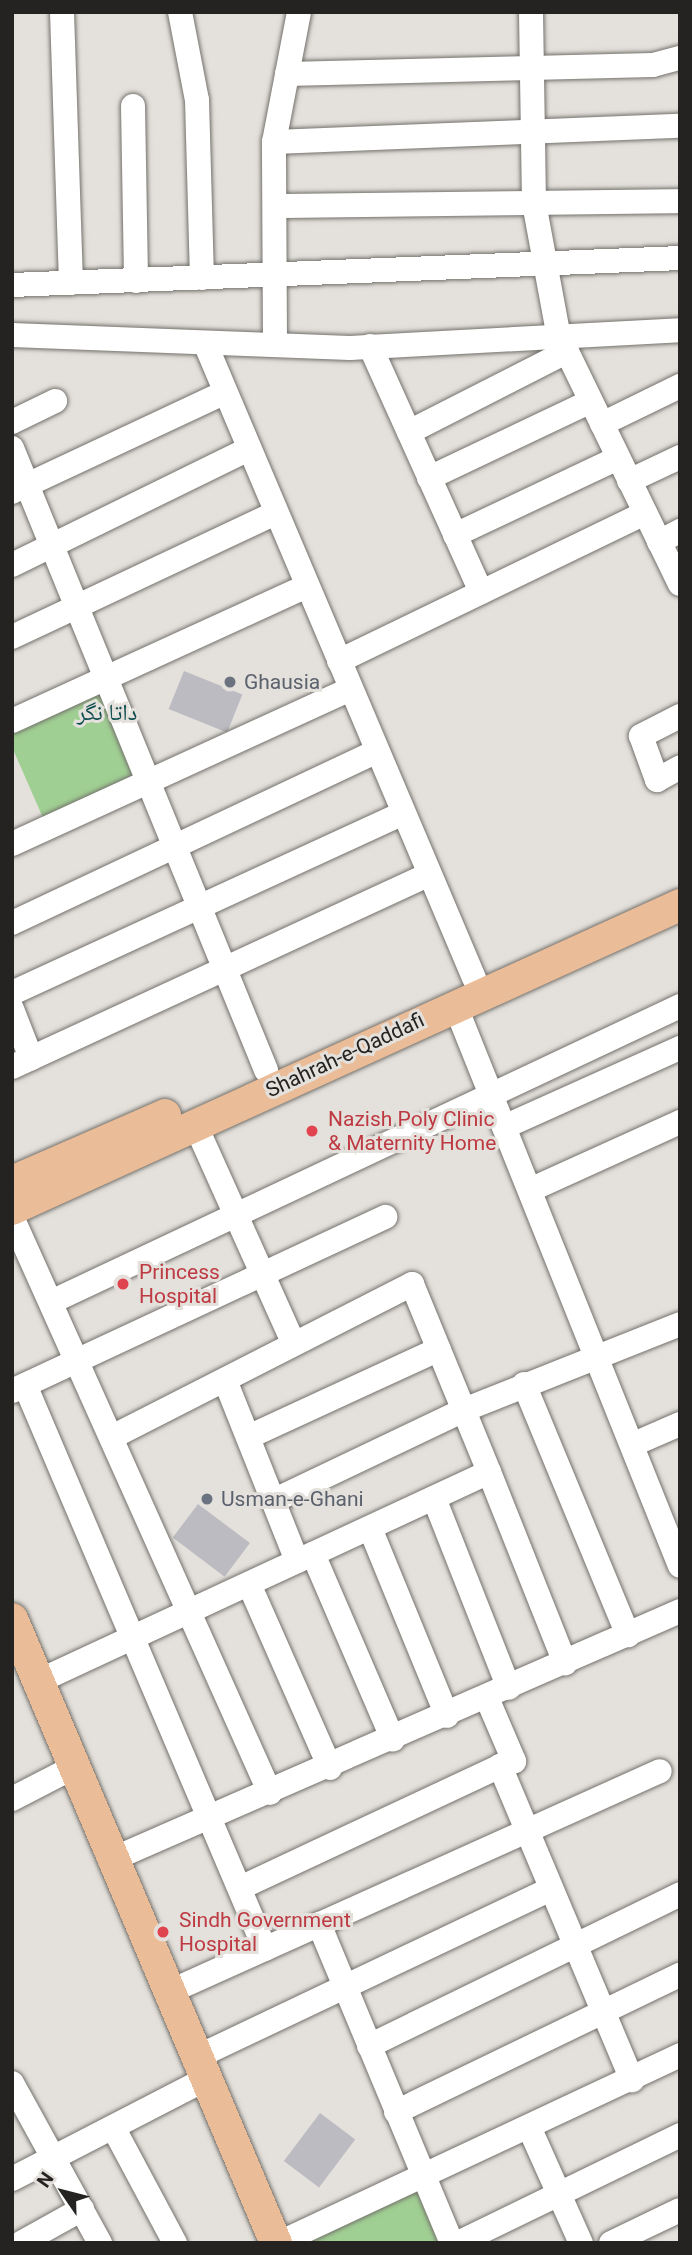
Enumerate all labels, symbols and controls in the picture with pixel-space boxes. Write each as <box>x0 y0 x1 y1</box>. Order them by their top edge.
place label: Ghausia <box>244 669 320 695</box>
marker: Ghausia <box>222 674 238 690</box>
district label: داتا نگر <box>77 699 137 727</box>
street label: Shahrah-e-Qaddafi <box>262 1007 428 1103</box>
place label: Nazish Poly Clinic & Maternity Home <box>328 1106 496 1156</box>
marker: Nazish Poly Clinic & Maternity Home <box>302 1121 322 1141</box>
place label: Princess Hospital <box>139 1259 220 1309</box>
marker: Princess Hospital <box>113 1274 133 1294</box>
place label: Usman-e-Ghani <box>221 1486 364 1512</box>
marker: Usman-e-Ghani <box>199 1491 215 1507</box>
place label: Sindh Government Hospital <box>179 1907 351 1957</box>
marker: Sindh Government Hospital <box>153 1922 173 1942</box>
north arrow <box>28 2157 98 2227</box>
text: N <box>32 2168 59 2192</box>

